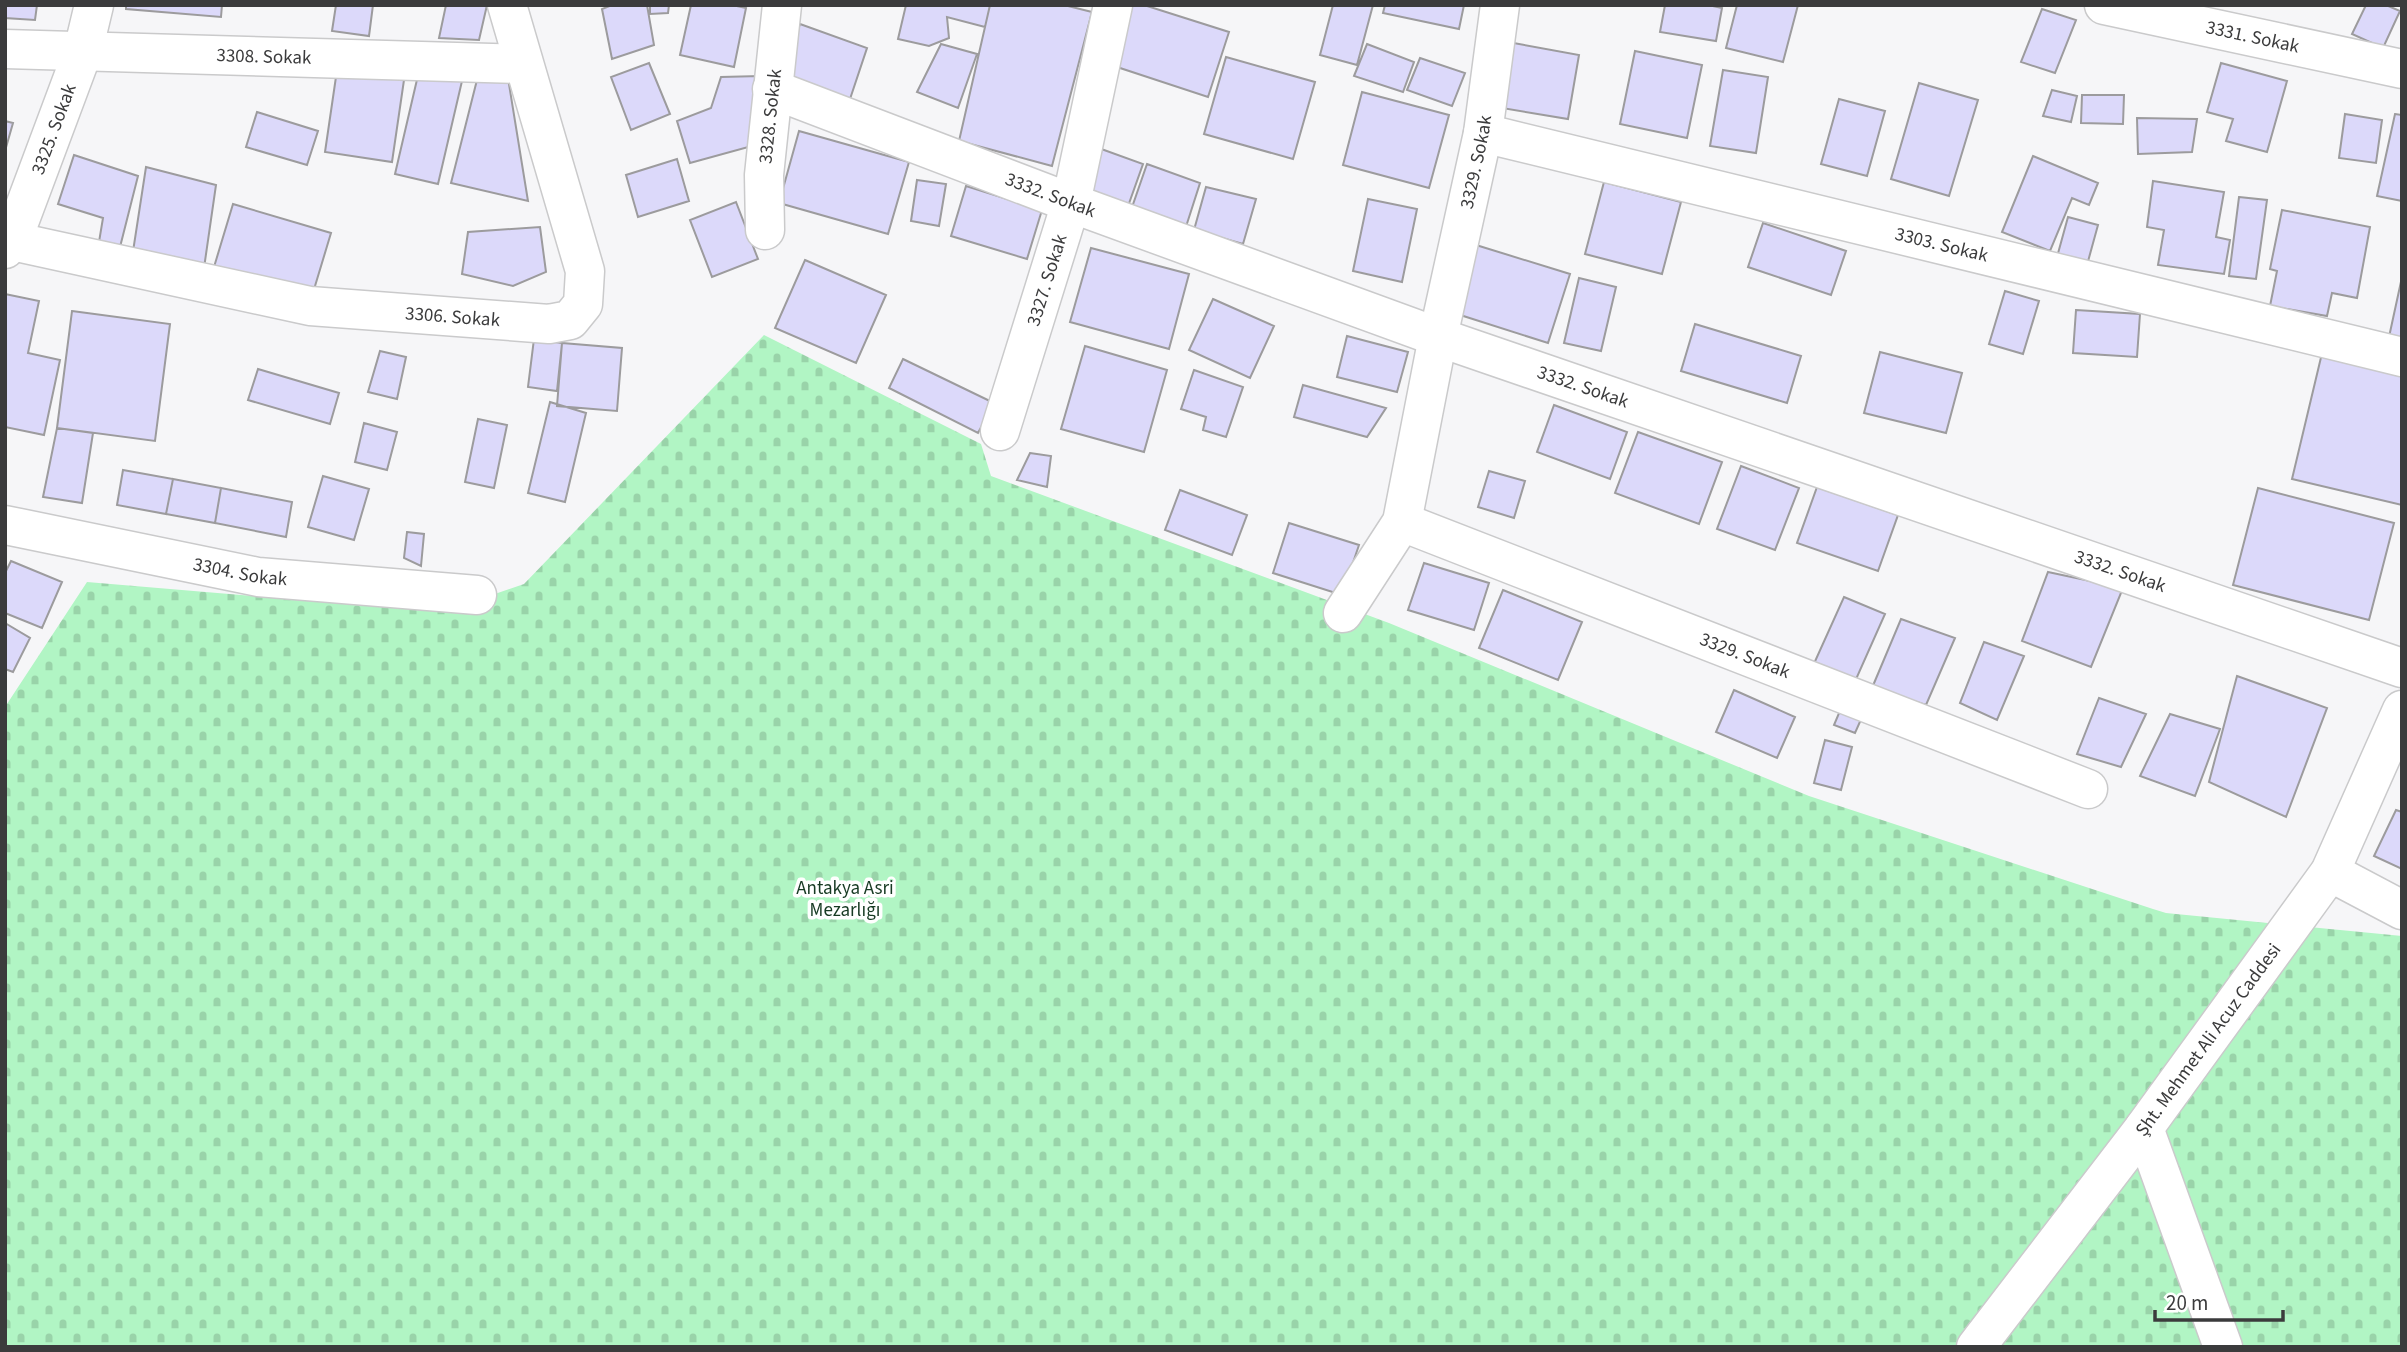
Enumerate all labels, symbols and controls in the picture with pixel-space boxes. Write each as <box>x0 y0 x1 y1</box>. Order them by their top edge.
street label: 3331. Sokak <box>2203 14 2302 60</box>
street label: 3308. Sokak <box>216 42 312 71</box>
street label: 3328. Sokak <box>752 67 789 165</box>
street label: 3325. Sokak <box>25 79 83 178</box>
street label: 3329. Sokak <box>1453 113 1499 211</box>
street label: 3332. Sokak <box>1001 166 1100 225</box>
street label: 3303. Sokak <box>1892 220 1992 269</box>
street label: 3327. Sokak <box>1020 230 1074 330</box>
street label: 3306. Sokak <box>404 300 502 334</box>
street label: 3332. Sokak <box>1534 359 1633 415</box>
street label: 3332. Sokak <box>2071 543 2170 600</box>
street label: 3304. Sokak <box>191 551 289 593</box>
street label: 3329. Sokak <box>1696 626 1795 686</box>
park label: Antakya Asri Mezarlığı <box>796 875 894 924</box>
street label: Şht. Mehmet Ali Acuz Caddesi <box>2129 938 2287 1142</box>
scale bar <box>2155 1278 2283 1322</box>
text: 20 m <box>2166 1288 2208 1318</box>

